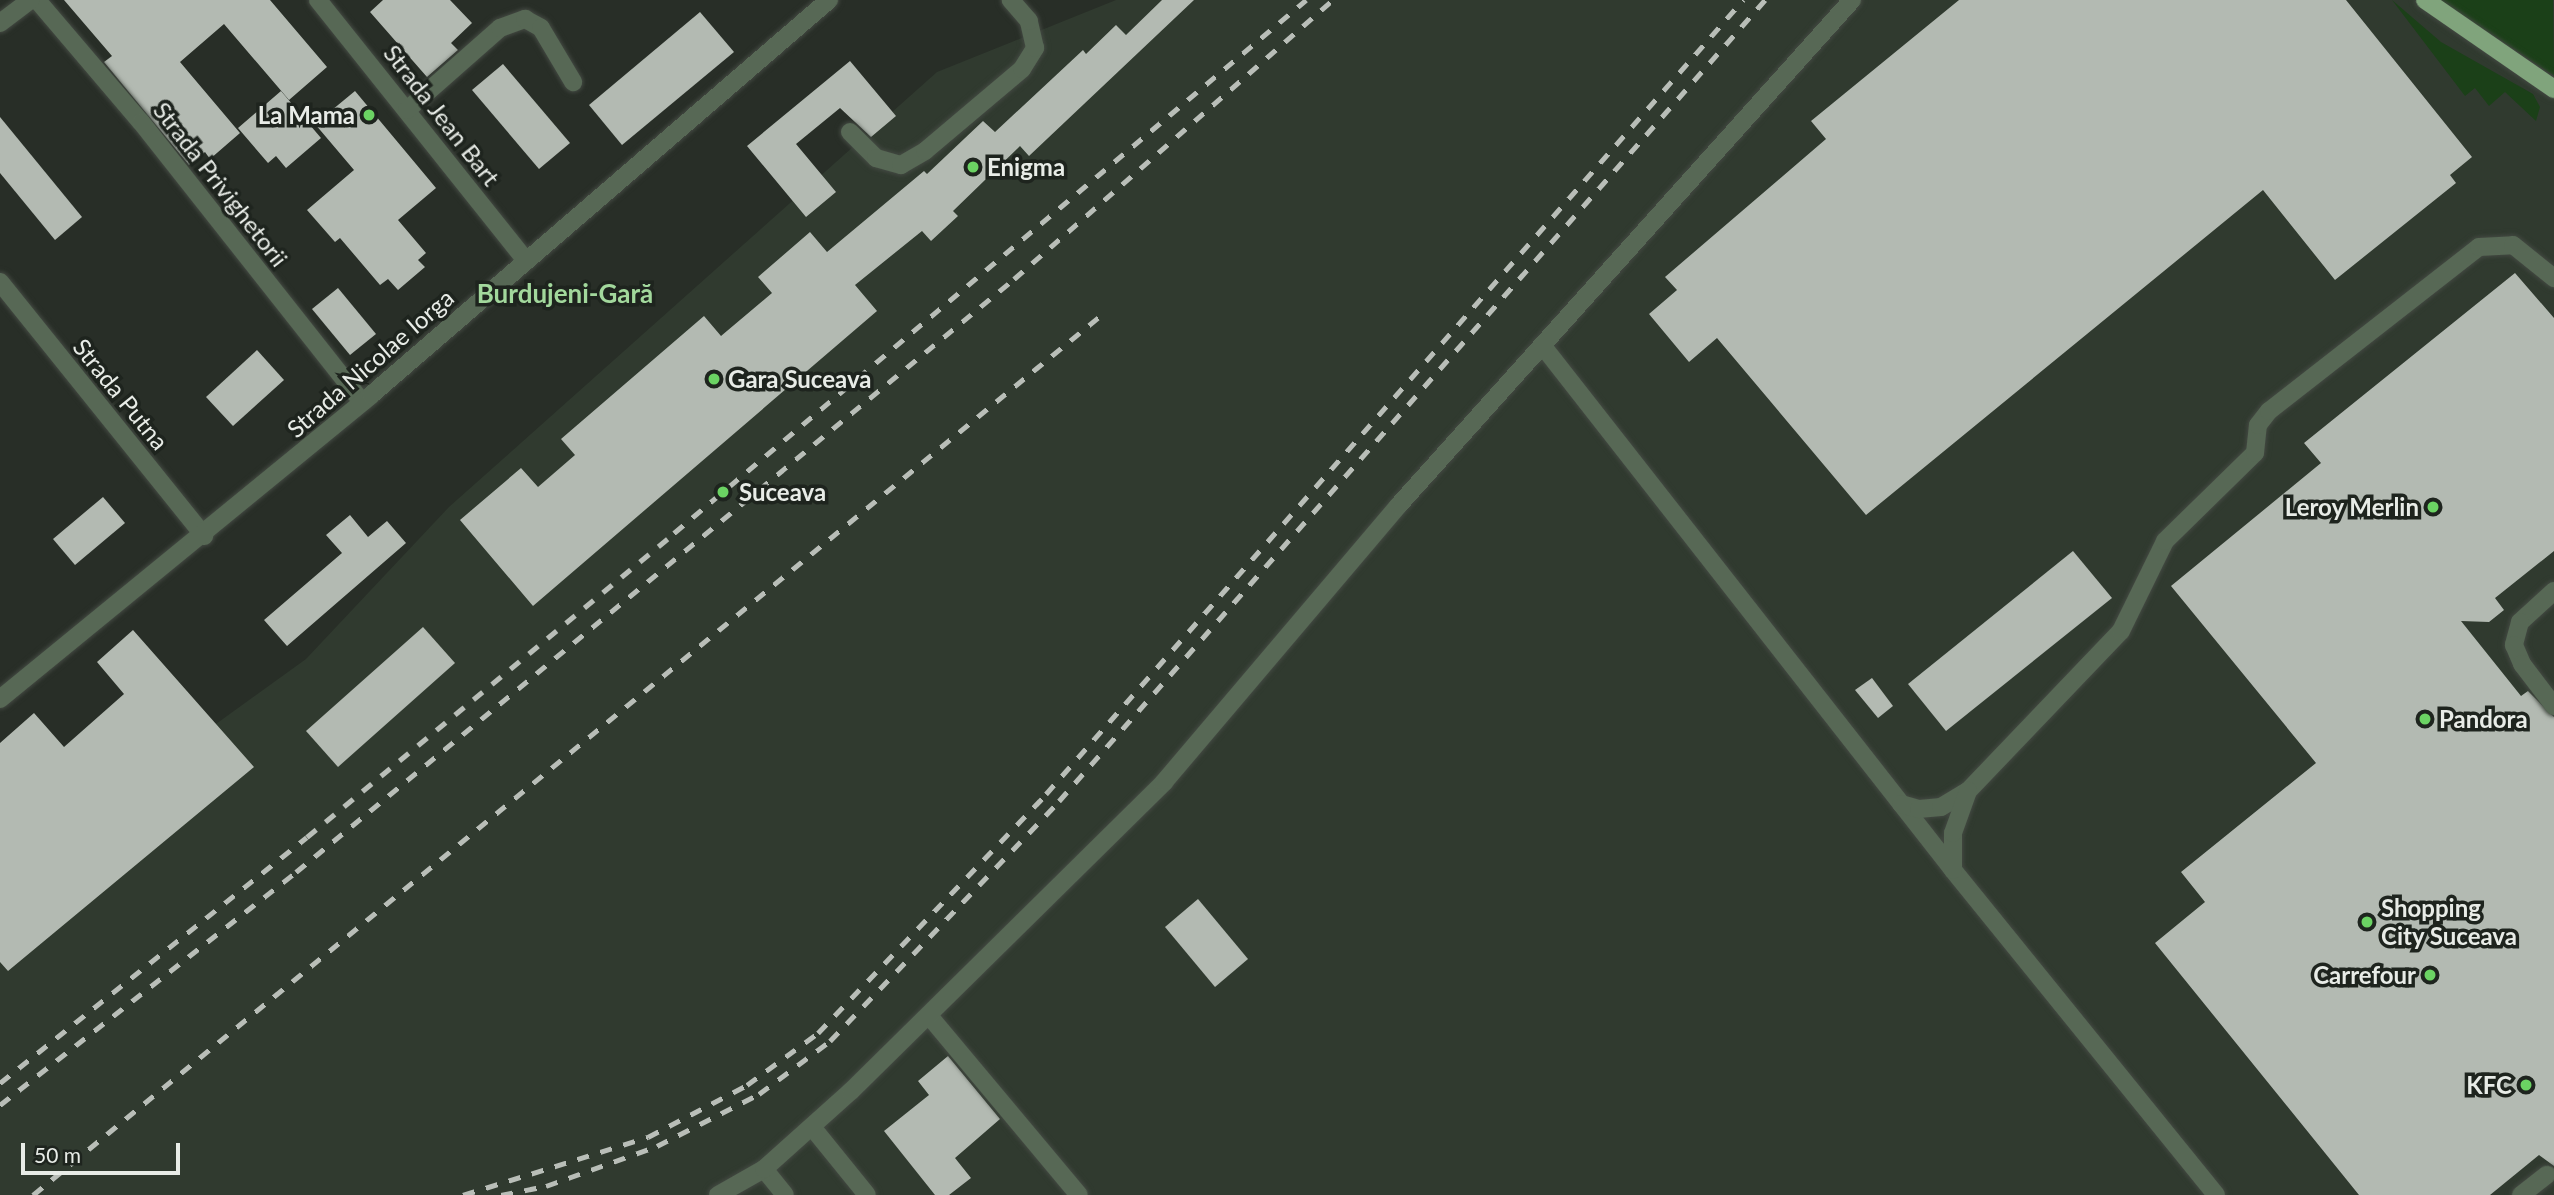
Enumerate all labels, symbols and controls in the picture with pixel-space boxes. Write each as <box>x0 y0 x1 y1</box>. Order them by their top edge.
street label: Strada Jean Bart <box>378 39 506 191</box>
street label: Strada Privighetorii <box>148 96 294 272</box>
place label: La Mama <box>258 101 355 129</box>
marker: La Mama <box>361 107 377 123</box>
place label: Enigma <box>987 153 1065 181</box>
marker: Enigma <box>965 159 981 175</box>
district label: Burdujeni-Gară <box>477 278 653 310</box>
street label: Strada Nicolae Iorga <box>281 283 459 443</box>
street label: Strada Putna <box>67 333 175 455</box>
place label: Gara Suceava <box>728 365 871 393</box>
marker: Gara Suceava <box>706 371 722 387</box>
place label: Suceava <box>739 478 826 506</box>
marker: Suceava <box>713 482 733 502</box>
place label: Leroy Merlin <box>2284 493 2419 521</box>
marker: Leroy Merlin <box>2425 499 2441 515</box>
place label: Pandora <box>2439 705 2528 733</box>
marker: Pandora <box>2417 711 2433 727</box>
place label: Shopping City Suceava <box>2381 894 2517 950</box>
marker: Shopping City Suceava <box>2359 914 2375 930</box>
place label: Carrefour <box>2313 961 2416 989</box>
marker: Carrefour <box>2422 967 2438 983</box>
place label: KFC <box>2466 1071 2512 1099</box>
marker: KFC <box>2518 1077 2534 1093</box>
scale bar <box>24 1128 184 1172</box>
text: 50 m <box>34 1142 81 1167</box>

